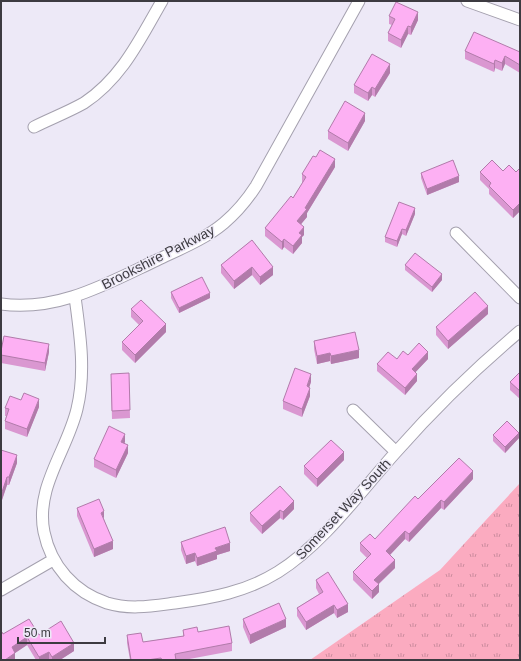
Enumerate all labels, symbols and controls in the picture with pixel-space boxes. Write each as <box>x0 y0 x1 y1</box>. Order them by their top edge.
street label: Brookshire Parkway <box>99 222 217 292</box>
street label: Somerset Way South <box>292 455 394 563</box>
scale bar <box>18 619 105 645</box>
text: 50 m <box>24 626 51 640</box>

